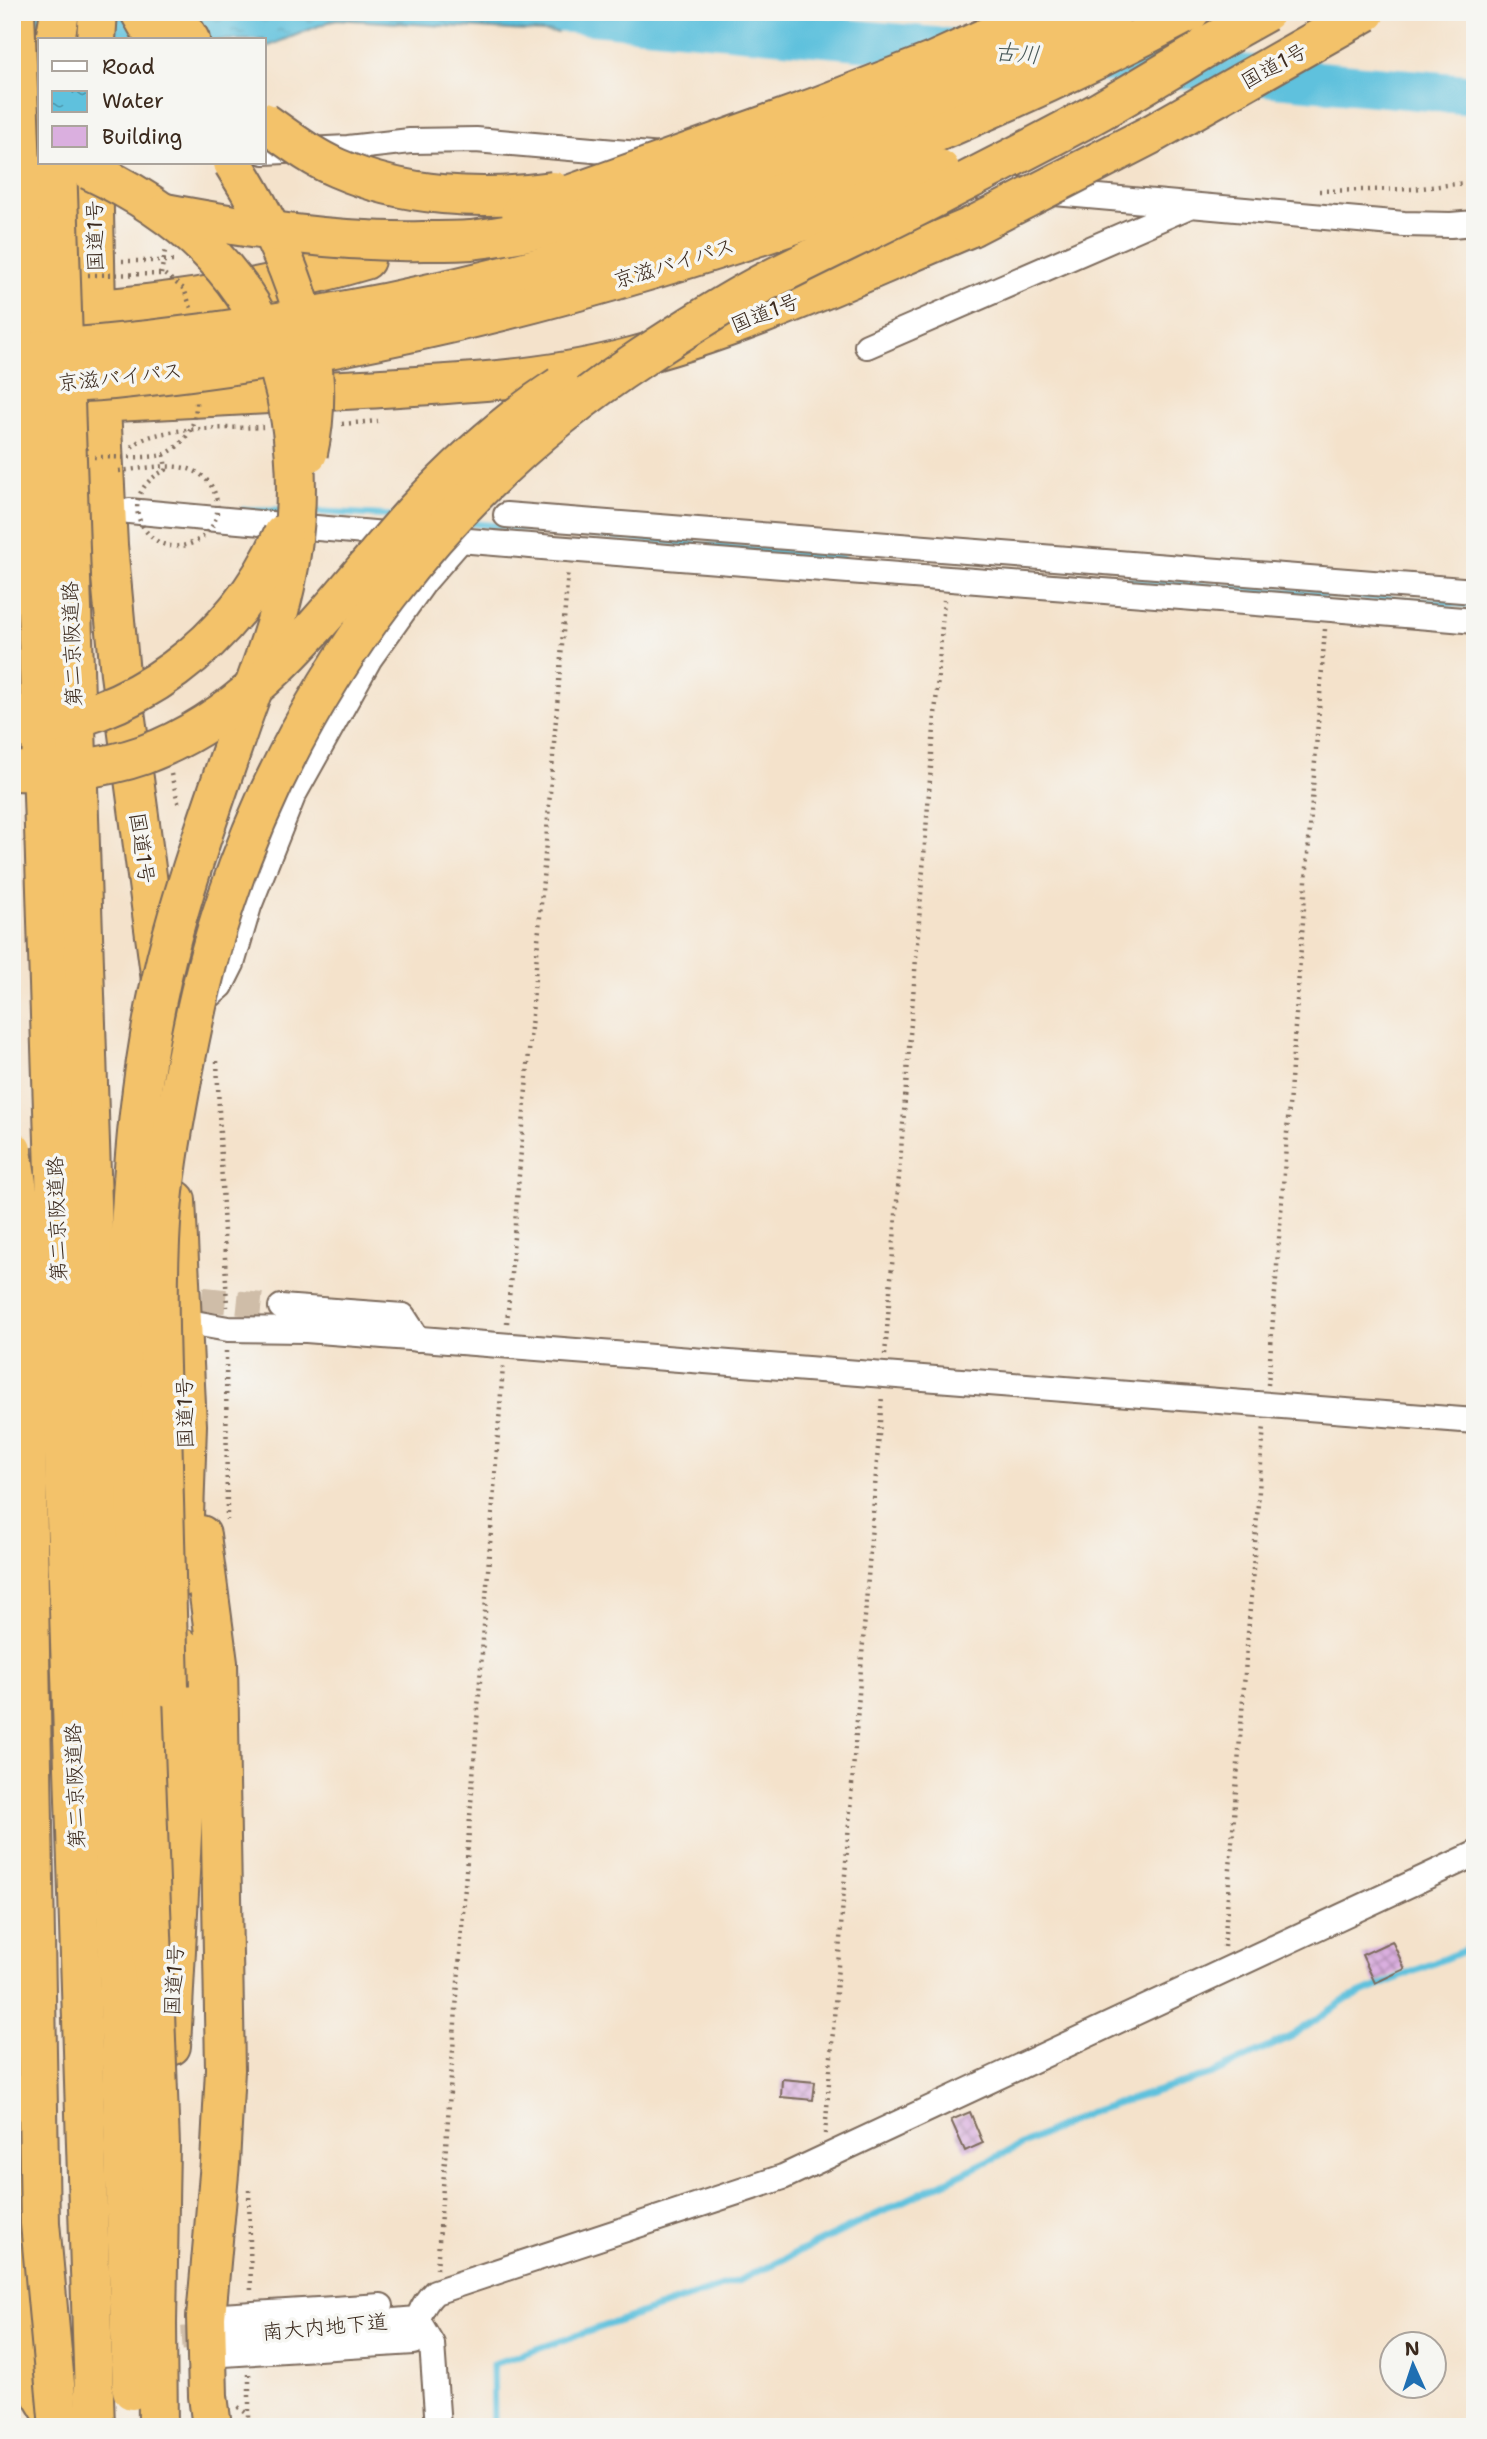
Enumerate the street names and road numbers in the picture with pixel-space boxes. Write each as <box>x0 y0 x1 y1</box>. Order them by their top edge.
street label: 国道1号 <box>1236 36 1312 96</box>
street label: 国道1号 <box>80 200 110 272</box>
street label: 京滋バイパス <box>610 231 738 295</box>
street label: 国道1号 <box>726 287 804 339</box>
street label: 京滋バイパス <box>56 357 184 397</box>
street label: 第二京阪道路 <box>56 581 88 707</box>
street label: 国道1号 <box>123 811 161 885</box>
street label: 第二京阪道路 <box>41 1156 73 1282</box>
street label: 国道1号 <box>170 1377 200 1449</box>
street label: 第二京阪道路 <box>59 1723 91 1849</box>
street label: 国道1号 <box>158 1943 190 2017</box>
street label: 南大内地下道 <box>261 2308 389 2346</box>

